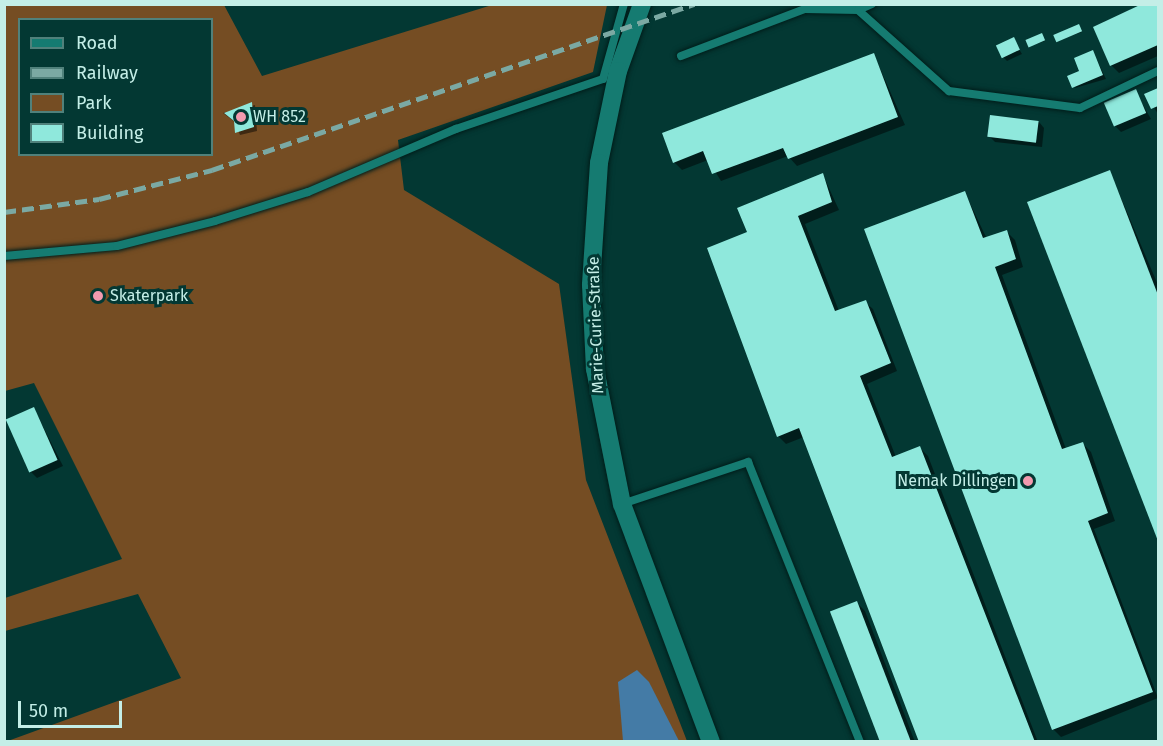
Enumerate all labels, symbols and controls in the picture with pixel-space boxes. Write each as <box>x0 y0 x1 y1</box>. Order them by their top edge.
legend <box>18 18 213 156</box>
text: Road <box>76 32 118 54</box>
text: Railway <box>76 62 138 84</box>
text: Park <box>76 92 111 114</box>
place label: WH 852 <box>253 107 306 127</box>
marker: WH 852 <box>234 110 248 124</box>
text: Building <box>76 122 143 144</box>
street label: Marie-Curie-Straße <box>584 256 608 394</box>
place label: Skaterpark <box>110 286 188 306</box>
marker: Skaterpark <box>91 289 105 303</box>
place label: Nemak Dillingen <box>897 471 1016 491</box>
marker: Nemak Dillingen <box>1021 474 1035 488</box>
scale bar <box>21 689 124 727</box>
text: 50 m <box>29 700 68 722</box>

